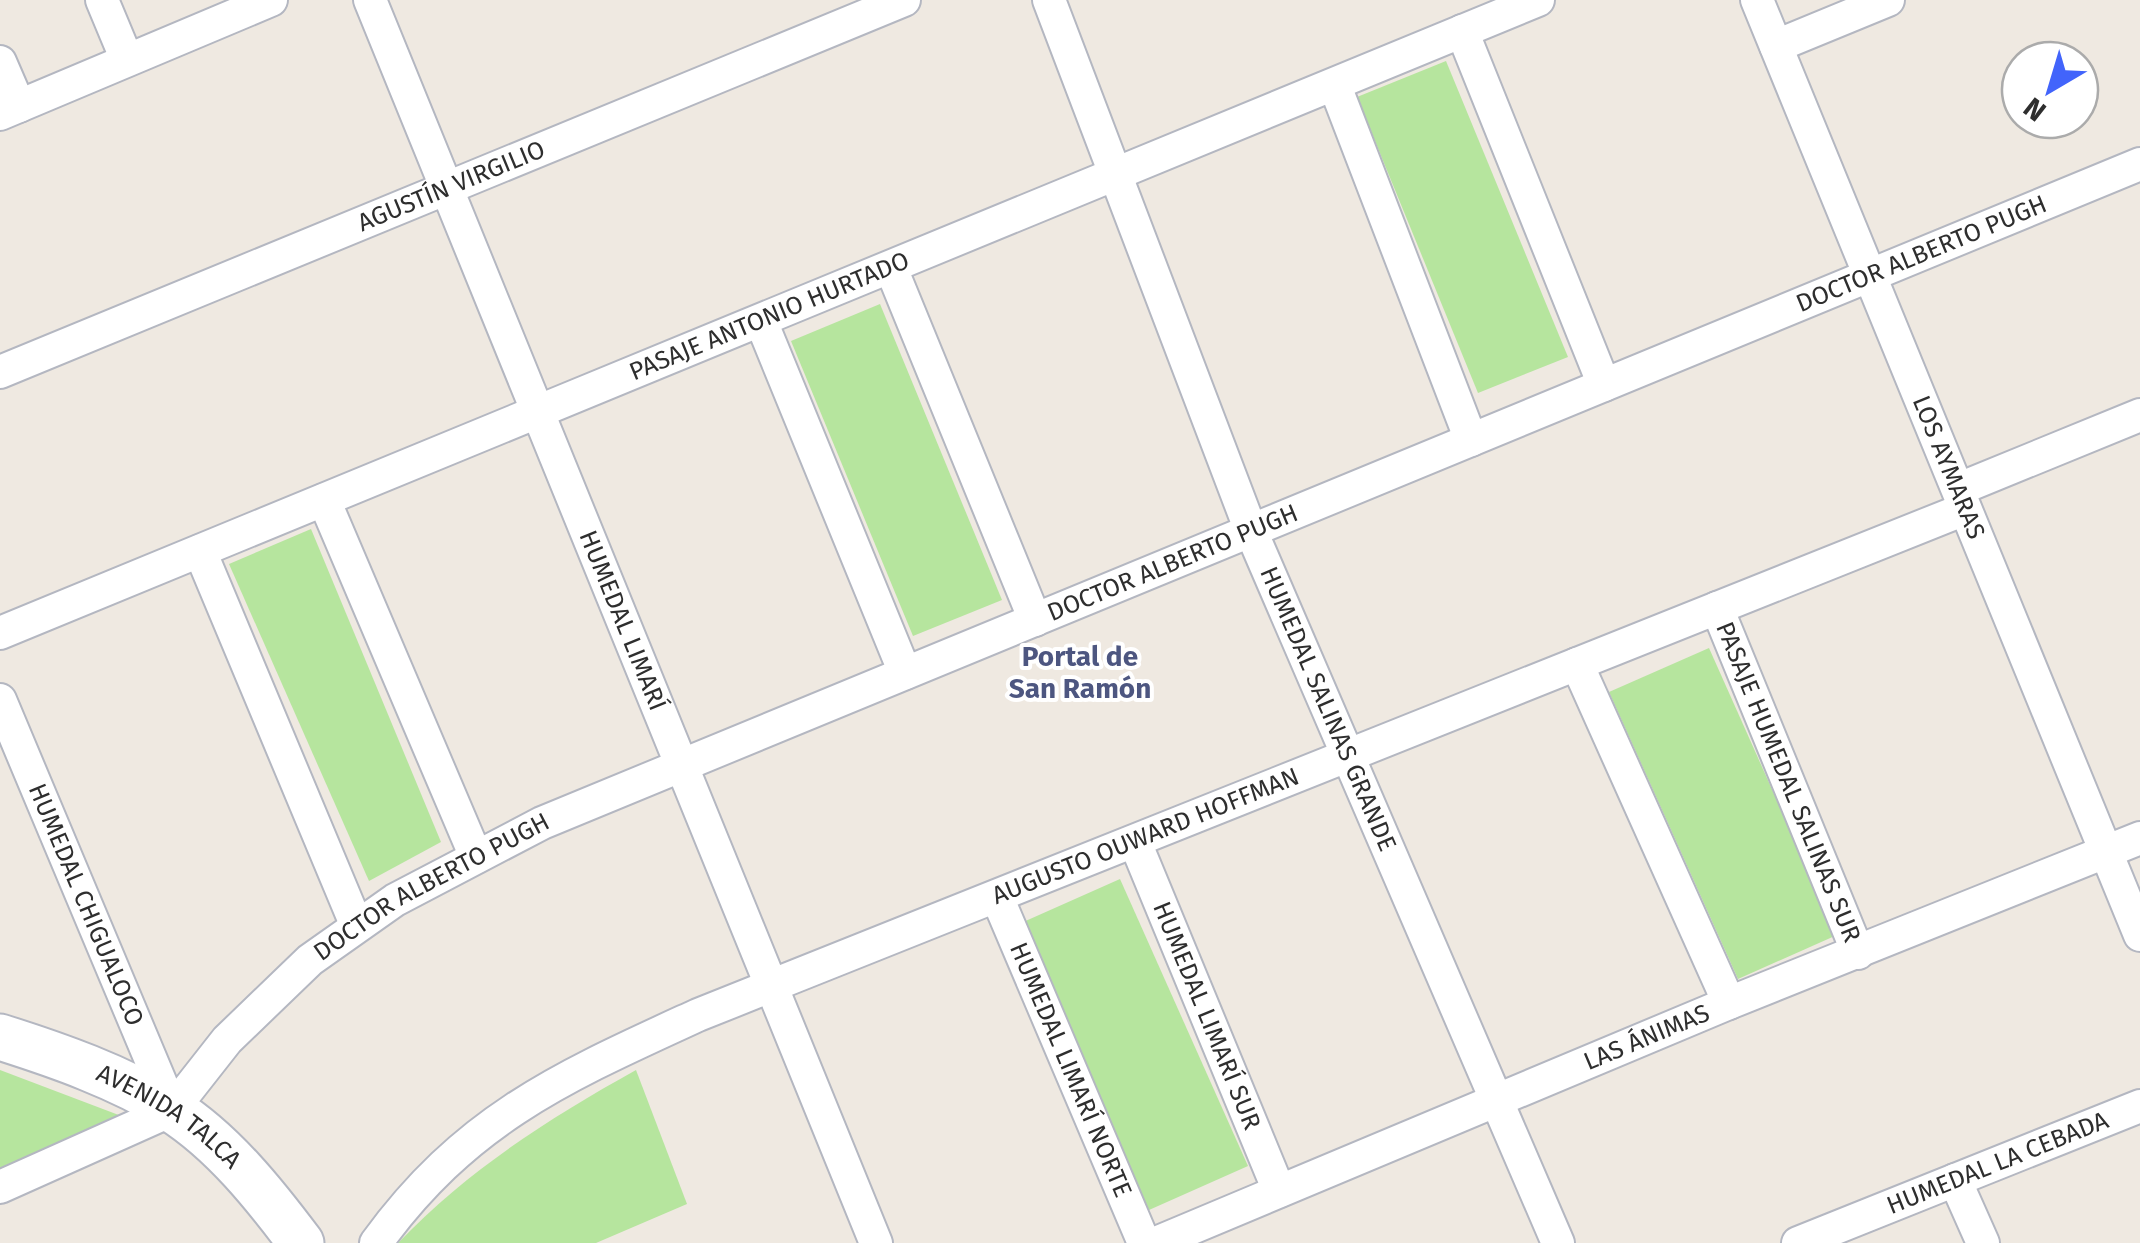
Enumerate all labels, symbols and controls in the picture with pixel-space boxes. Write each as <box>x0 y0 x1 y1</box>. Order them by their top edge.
north arrow <box>2000 40 2100 140</box>
text: N <box>2017 91 2052 128</box>
street label: AGUSTÍN VIRGILIO <box>353 134 549 238</box>
street label: DOCTOR ALBERTO PUGH <box>1792 189 2051 319</box>
street label: PASAJE ANTONIO HURTADO <box>625 245 914 387</box>
street label: LOS AYMARAS <box>1906 391 1991 543</box>
street label: DOCTOR ALBERTO PUGH <box>1043 498 1302 628</box>
street label: HUMEDAL LIMARÍ <box>573 526 674 715</box>
street label: HUMEDAL SALINAS GRANDE <box>1253 562 1402 856</box>
street label: PASAJE HUMEDAL SALINAS SUR <box>1709 617 1867 947</box>
district label: Portal de San Ramón <box>1009 640 1151 705</box>
street label: AUGUSTO OUWARD HOFFMAN <box>988 762 1303 911</box>
street label: HUMEDAL CHIGUALOCO <box>22 779 150 1030</box>
street label: DOCTOR ALBERTO PUGH <box>308 807 555 968</box>
street label: HUMEDAL LIMARÍ SUR <box>1146 897 1267 1134</box>
street label: HUMEDAL LIMARÍ NORTE <box>1003 938 1138 1202</box>
street label: LAS ÁNIMAS <box>1579 998 1714 1077</box>
street label: AVENIDA TALCA <box>92 1058 248 1175</box>
street label: HUMEDAL LA CEBADA <box>1882 1105 2113 1221</box>

